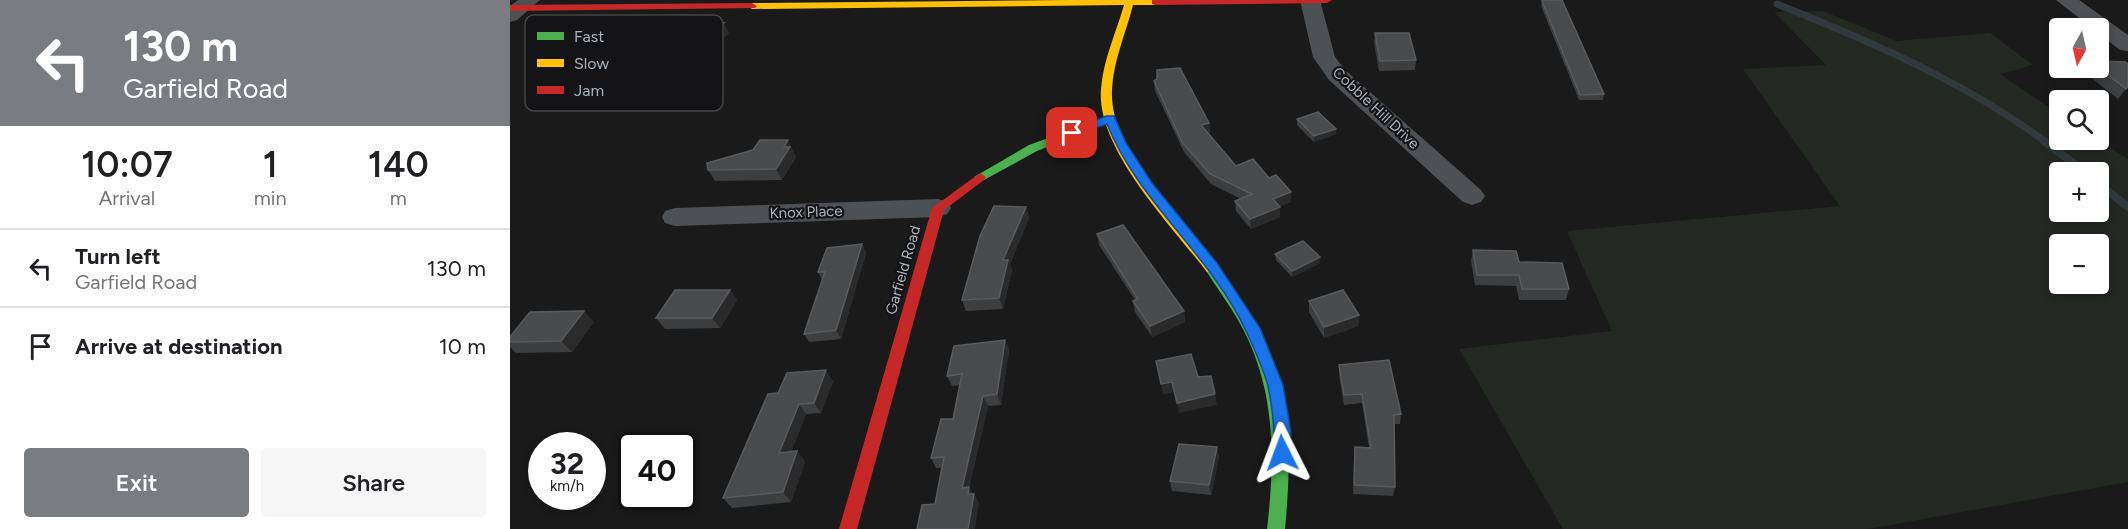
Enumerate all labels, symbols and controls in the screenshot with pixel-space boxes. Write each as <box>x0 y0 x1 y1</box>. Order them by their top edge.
legend <box>525 15 723 111</box>
north arrow <box>2049 18 2109 78</box>
map controls <box>2049 18 2109 294</box>
text: 130 m <box>123 21 238 72</box>
icon: left <box>24 24 102 102</box>
text: Fast <box>574 27 604 46</box>
text: Slow <box>574 54 609 73</box>
street label: Cobble Hill Drive <box>1329 63 1423 153</box>
text: Garfield Road <box>123 72 288 105</box>
text: Jam <box>574 81 604 100</box>
button: search <box>2049 90 2109 150</box>
pin <box>1046 107 1097 158</box>
icon: arrive <box>1055 116 1088 149</box>
text: 10:07 <box>81 143 173 186</box>
text: 1 <box>263 143 278 186</box>
text: 140 <box>368 143 429 186</box>
button: + <box>2049 162 2109 222</box>
text: Arrival <box>99 186 155 210</box>
text: min <box>254 186 287 210</box>
text: m <box>390 186 407 210</box>
street label: Knox Place <box>769 202 843 222</box>
street label: Garfield Road <box>882 223 924 317</box>
button: − <box>2049 234 2109 294</box>
text: Turn left <box>75 243 161 270</box>
icon: left <box>24 252 57 285</box>
text: 130 m <box>427 255 486 282</box>
text: Garfield Road <box>75 270 197 294</box>
icon: arrive <box>24 330 57 363</box>
text: Arrive at destination <box>75 333 283 360</box>
text: 10 m <box>439 333 486 360</box>
position arrow <box>1250 421 1314 485</box>
speed limit sign: 40 <box>618 432 696 510</box>
text: 32 <box>550 445 584 482</box>
button: Exit <box>24 448 249 517</box>
button: Share <box>261 448 486 517</box>
text: km/h <box>550 477 584 495</box>

